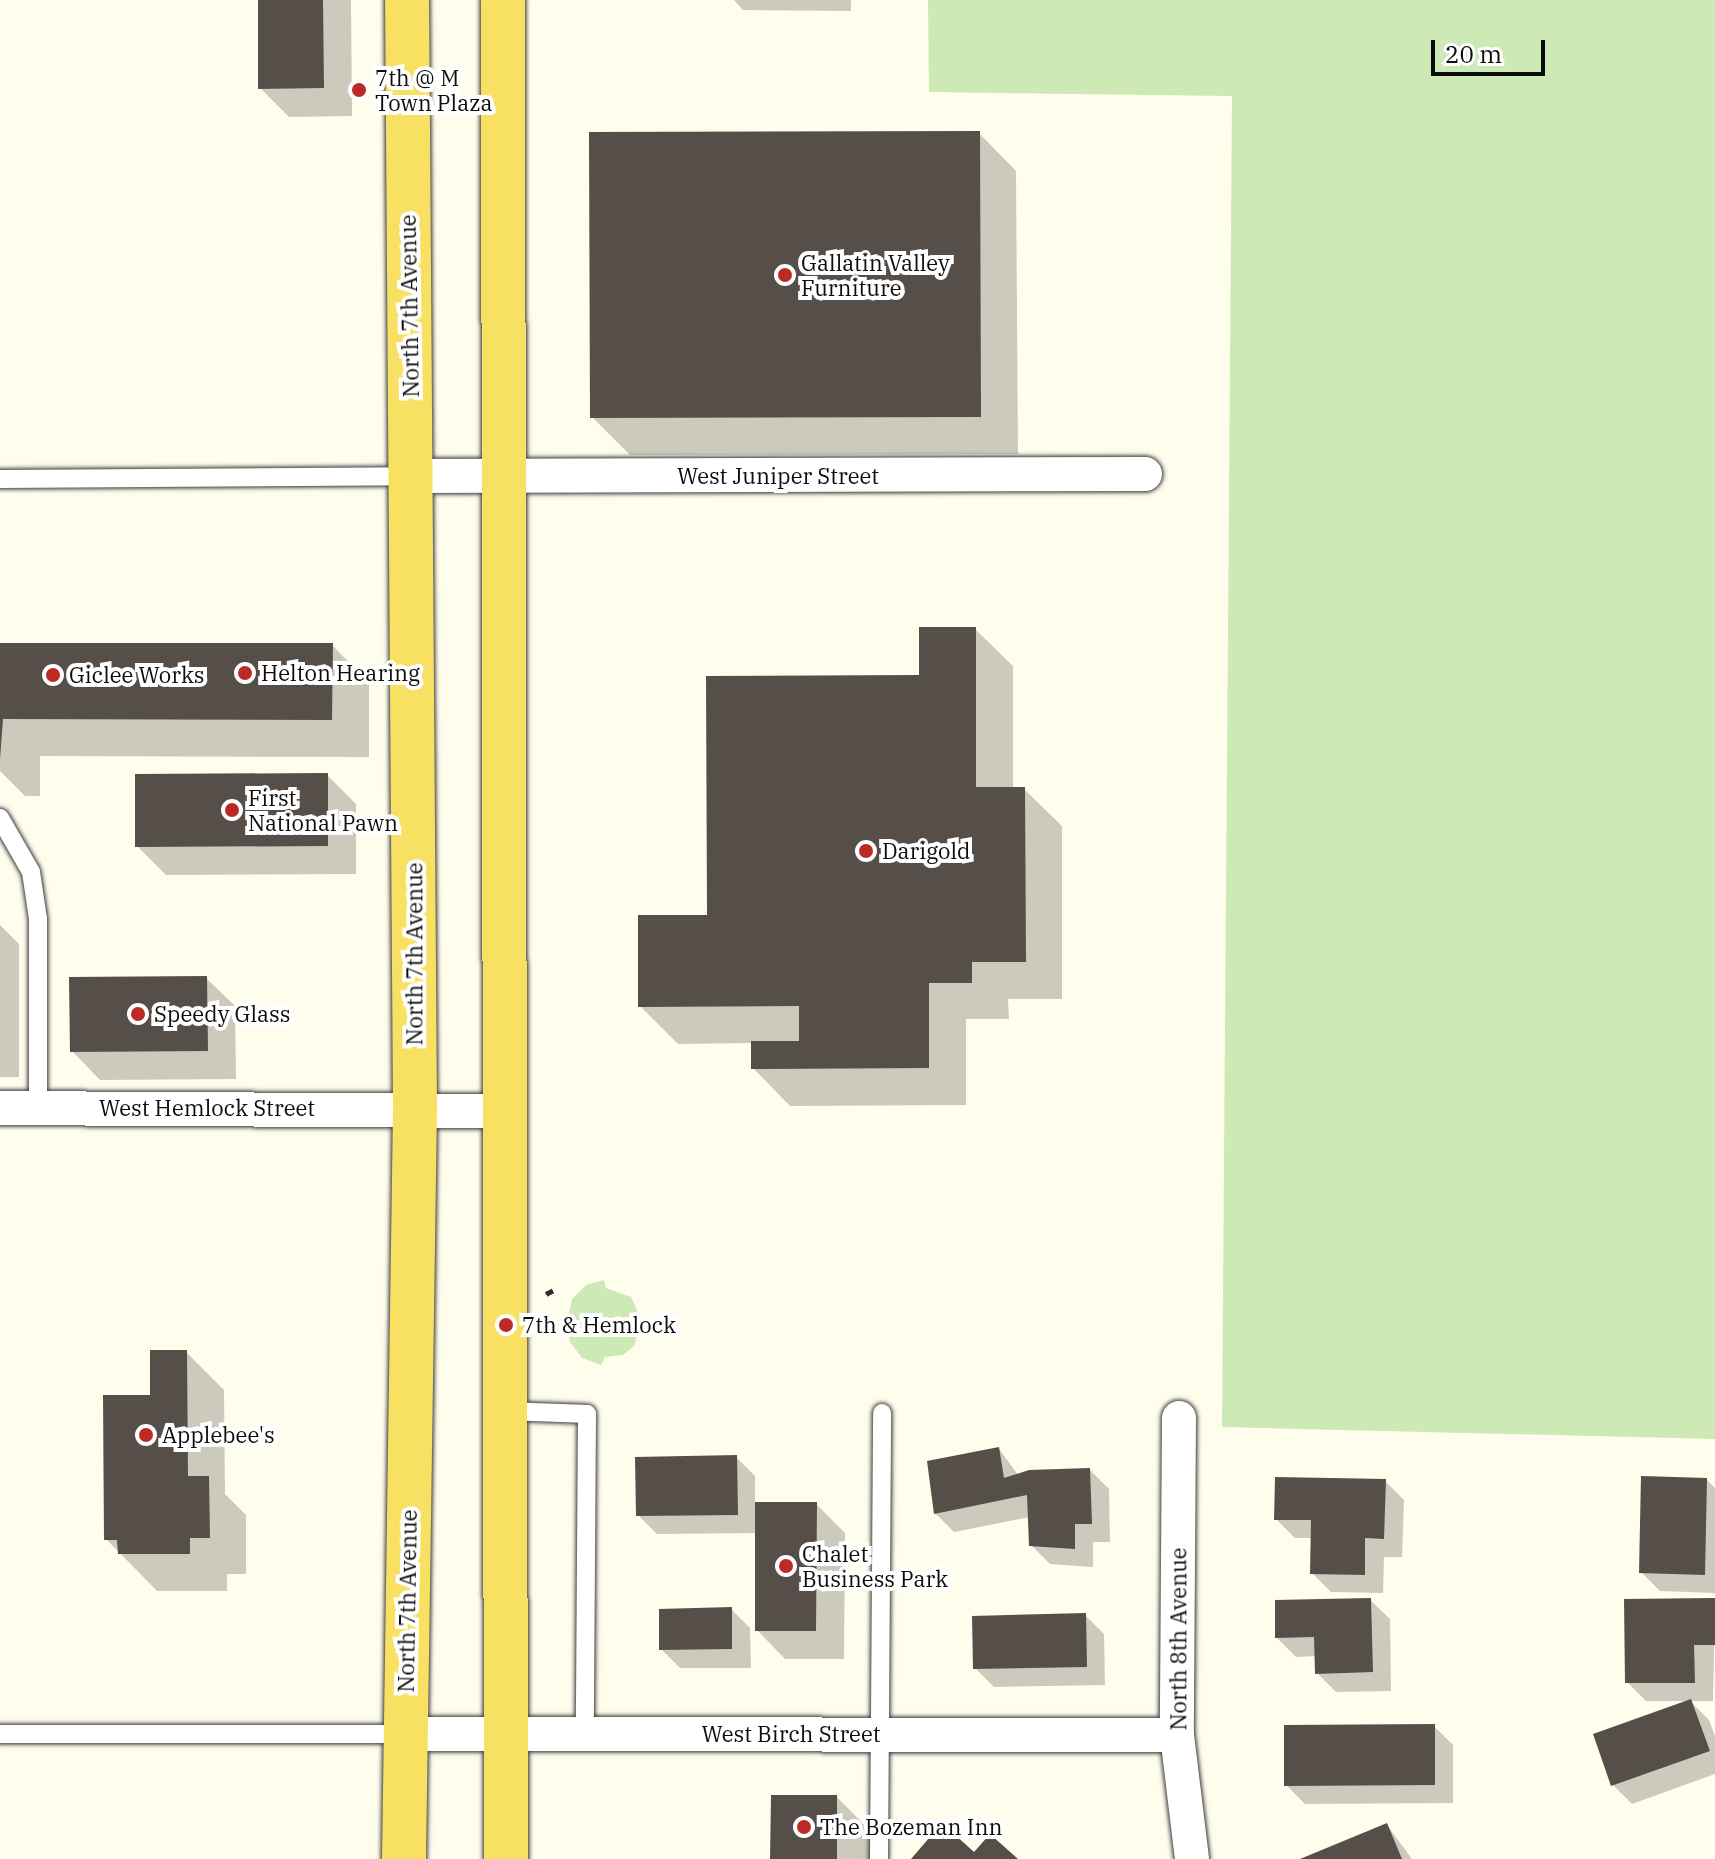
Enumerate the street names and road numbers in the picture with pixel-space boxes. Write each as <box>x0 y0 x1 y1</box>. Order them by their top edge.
street label: North 7th Avenue <box>394 214 424 398</box>
street label: West Juniper Street <box>677 463 879 489</box>
street label: North 7th Avenue <box>401 862 427 1046</box>
street label: West Hemlock Street <box>99 1095 315 1121</box>
street label: North 7th Avenue <box>392 1509 422 1693</box>
street label: North 8th Avenue <box>1165 1547 1191 1731</box>
street label: West Birch Street <box>702 1721 880 1747</box>

